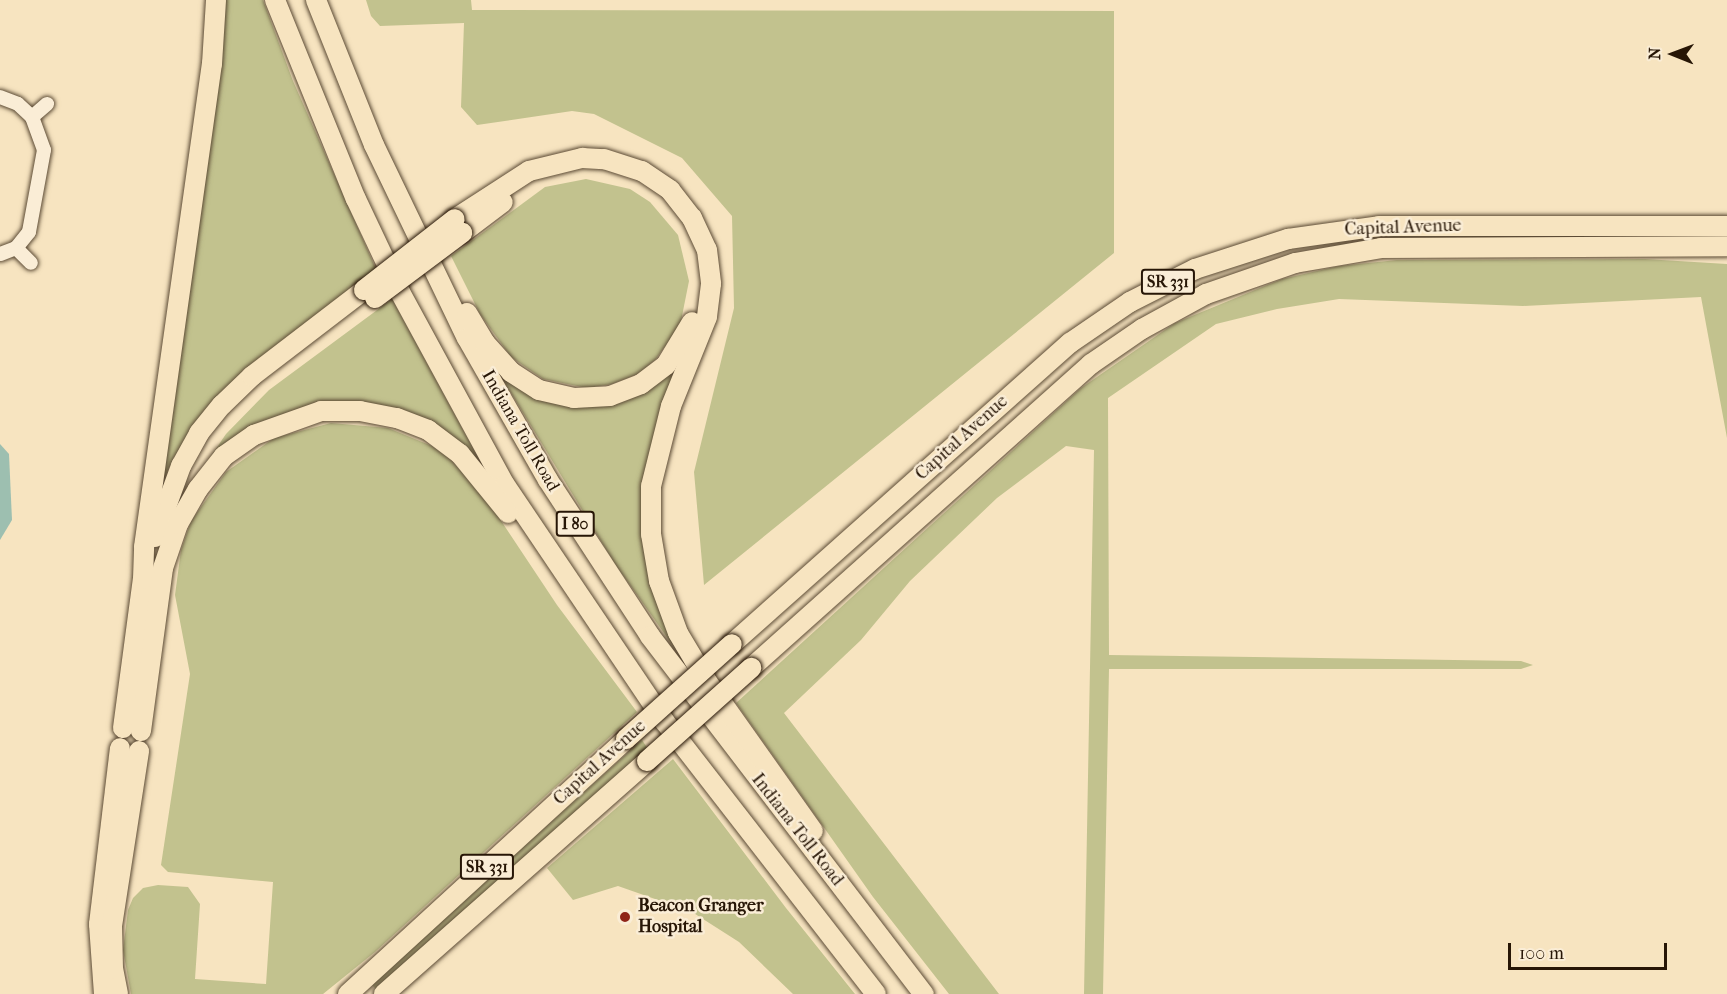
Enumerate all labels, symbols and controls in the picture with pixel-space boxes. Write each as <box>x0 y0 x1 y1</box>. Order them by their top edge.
north arrow <box>1643 24 1703 84</box>
text: N <box>1645 47 1664 60</box>
street label: Capital Avenue <box>1344 215 1462 241</box>
road number: SR 331 <box>1140 269 1196 295</box>
street label: Indiana Toll Road <box>476 366 564 496</box>
street label: Capital Avenue <box>911 391 1013 485</box>
road number: I 80 <box>556 511 594 537</box>
street label: Capital Avenue <box>549 716 651 810</box>
street label: Indiana Toll Road <box>746 769 848 891</box>
road number: SR 331 <box>458 854 516 880</box>
place label: Beacon Granger Hospital <box>638 896 764 938</box>
marker: Beacon Granger Hospital <box>616 908 634 926</box>
scale bar <box>1511 931 1670 969</box>
text: 100 m <box>1519 943 1564 964</box>

